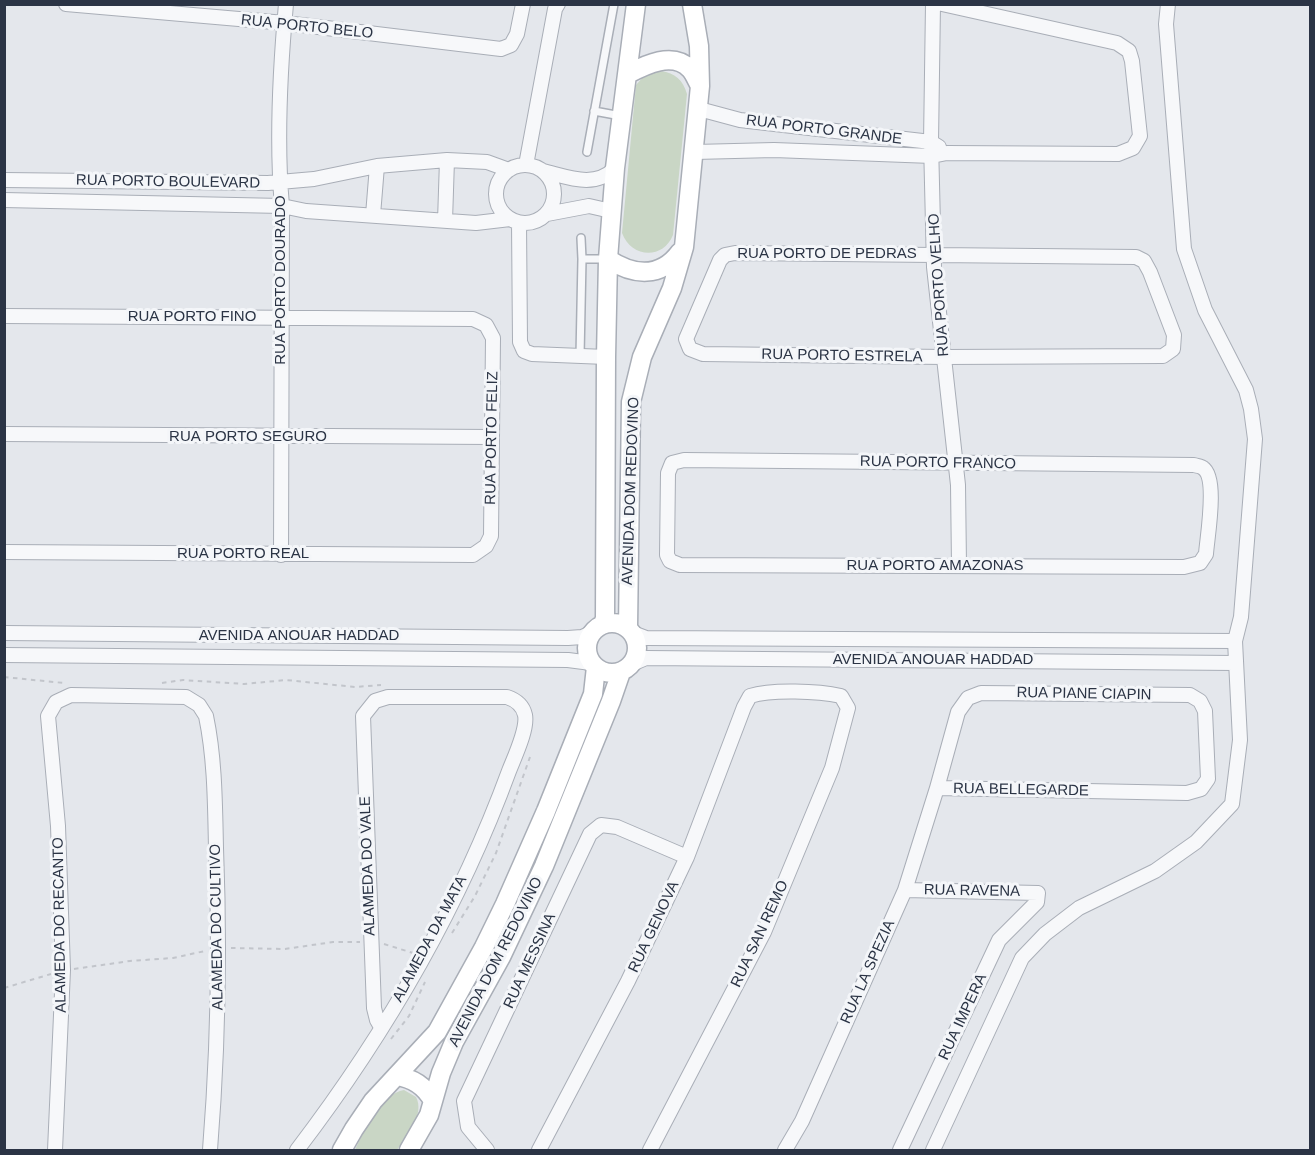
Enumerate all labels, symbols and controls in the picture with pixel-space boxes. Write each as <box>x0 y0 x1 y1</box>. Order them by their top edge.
street label: RUA PORTO BELO <box>240 11 374 43</box>
street label: RUA PORTO GRANDE <box>745 112 903 148</box>
street label: RUA PORTO BOULEVARD <box>76 171 260 193</box>
street label: RUA PORTO DOURADO <box>272 195 290 365</box>
street label: RUA PORTO VELHO <box>925 213 953 357</box>
street label: RUA PORTO DE PEDRAS <box>737 245 917 263</box>
street label: RUA PORTO FINO <box>128 308 256 326</box>
street label: RUA PORTO ESTRELA <box>761 346 923 366</box>
street label: RUA PORTO FELIZ <box>482 371 502 505</box>
street label: AVENIDA DOM REDOVINO <box>619 397 643 585</box>
street label: RUA PORTO SEGURO <box>169 428 327 446</box>
street label: RUA PORTO FRANCO <box>860 453 1016 473</box>
street label: RUA PORTO REAL <box>177 545 309 563</box>
street label: RUA PORTO AMAZONAS <box>847 557 1023 575</box>
street label: AVENIDA ANOUAR HADDAD <box>199 627 399 645</box>
street label: AVENIDA ANOUAR HADDAD <box>833 651 1033 669</box>
street label: RUA PIANE CIAPIN <box>1016 684 1152 704</box>
street label: RUA BELLEGARDE <box>953 780 1089 800</box>
street label: ALAMEDA DO VALE <box>357 796 379 936</box>
street label: ALAMEDA DO RECANTO <box>49 837 71 1013</box>
street label: ALAMEDA DO CULTIVO <box>207 844 227 1010</box>
street label: ALAMEDA DA MATA <box>389 873 471 1005</box>
street label: AVENIDA DOM REDOVINO <box>445 874 547 1050</box>
street label: RUA GENOVA <box>625 878 683 976</box>
street label: RUA SAN REMO <box>727 878 793 990</box>
street label: RUA RAVENA <box>924 881 1020 901</box>
street label: RUA MESSINA <box>500 910 560 1012</box>
street label: RUA LA SPEZIA <box>837 917 899 1027</box>
street label: RUA IMPERA <box>935 971 991 1063</box>

